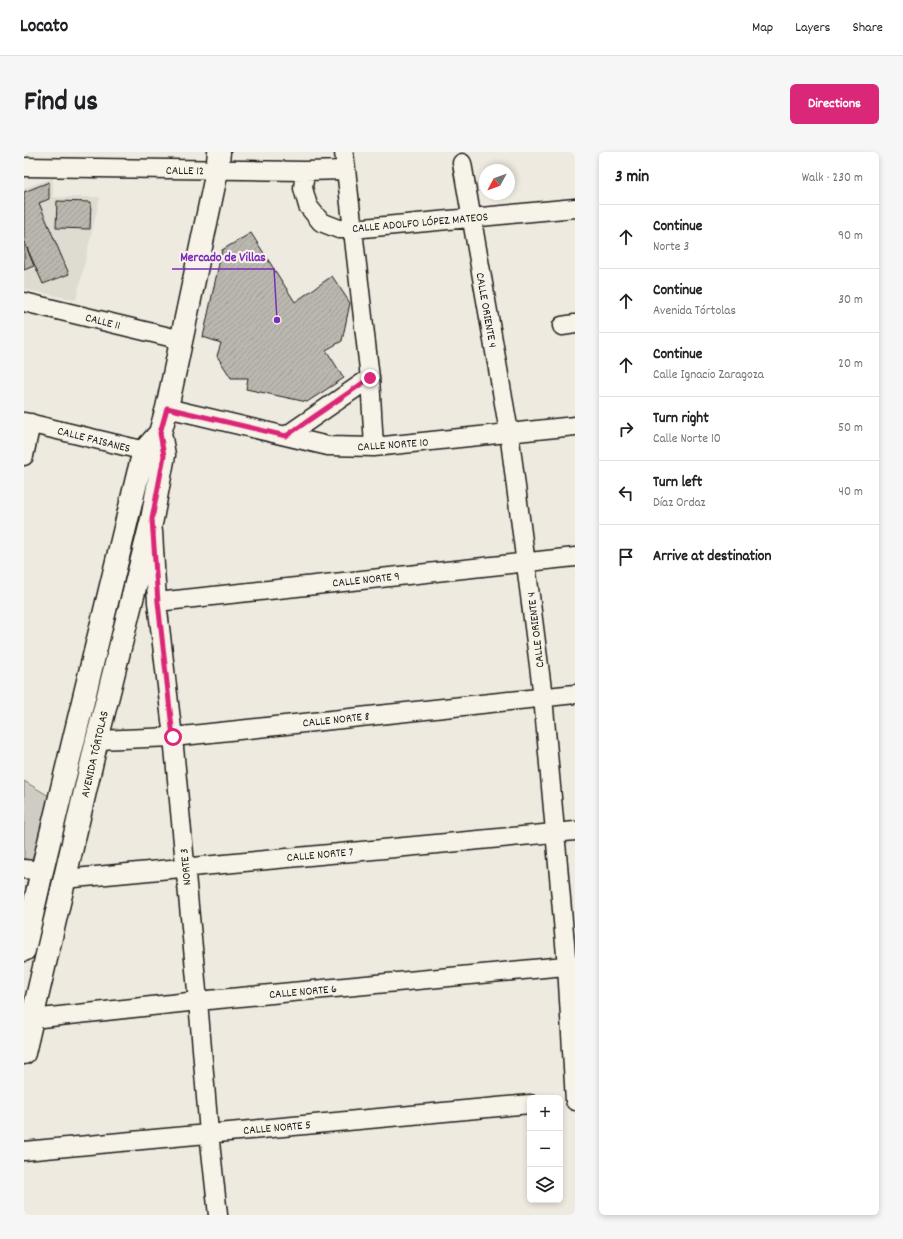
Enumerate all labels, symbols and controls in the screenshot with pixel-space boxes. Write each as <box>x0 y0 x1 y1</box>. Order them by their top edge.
text: Locato <box>20 14 68 41</box>
text: Map <box>752 18 773 38</box>
text: Layers <box>795 18 830 38</box>
text: Share <box>852 18 883 38</box>
text: Find us <box>24 84 98 124</box>
button: Directions <box>790 84 879 124</box>
street label: CALLE 12 <box>166 163 204 180</box>
north arrow <box>479 164 515 200</box>
text: 3 min <box>615 166 649 190</box>
text: Walk · 230 m <box>802 169 863 188</box>
street label: CALLE ADOLFO LÓPEZ MATEOS <box>351 209 489 238</box>
text: Continue <box>653 216 702 238</box>
icon: ahead <box>615 226 637 248</box>
text: 90 m <box>838 227 863 246</box>
text: Norte 3 <box>653 238 689 257</box>
callout: Mercado de Villas <box>172 244 274 269</box>
text: Mercado de Villas <box>180 249 266 268</box>
street label: CALLE ORIENTE 4 <box>471 271 501 349</box>
text: Continue <box>653 280 702 302</box>
icon: ahead <box>615 290 637 312</box>
text: 30 m <box>838 291 863 310</box>
text: Avenida Tórtolas <box>653 302 736 321</box>
street label: CALLE 11 <box>83 310 122 335</box>
text: Continue <box>653 344 702 366</box>
icon: ahead <box>615 354 637 376</box>
text: 20 m <box>838 355 863 374</box>
text: Calle Ignacio Zaragoza <box>653 366 764 385</box>
route end <box>361 369 379 387</box>
text: Turn right <box>653 408 709 430</box>
icon: right <box>615 418 637 440</box>
text: 50 m <box>838 419 863 438</box>
street label: CALLE FAISANES <box>55 423 132 458</box>
text: Calle Norte 10 <box>653 430 721 449</box>
street label: CALLE NORTE 10 <box>357 435 429 456</box>
text: Turn left <box>653 472 702 494</box>
icon: left <box>615 482 637 504</box>
text: 40 m <box>839 483 863 502</box>
text: Díaz Ordaz <box>653 494 706 513</box>
icon: arrive <box>615 546 637 568</box>
text: Arrive at destination <box>653 546 771 568</box>
street label: CALLE NORTE 9 <box>332 569 401 592</box>
street label: CALLE ORIENTE 4 <box>523 591 550 669</box>
street label: AVENIDA TÓRTOLAS <box>77 709 114 799</box>
street label: CALLE NORTE 8 <box>302 709 371 732</box>
route start <box>164 728 182 746</box>
street label: CALLE NORTE 7 <box>286 844 355 867</box>
street label: NORTE 3 <box>176 848 197 886</box>
street label: CALLE NORTE 6 <box>269 981 338 1004</box>
map controls <box>527 1095 563 1203</box>
button: + <box>527 1095 563 1131</box>
street label: CALLE NORTE 5 <box>243 1117 312 1140</box>
button: − <box>527 1131 563 1167</box>
button: layers <box>527 1167 563 1203</box>

